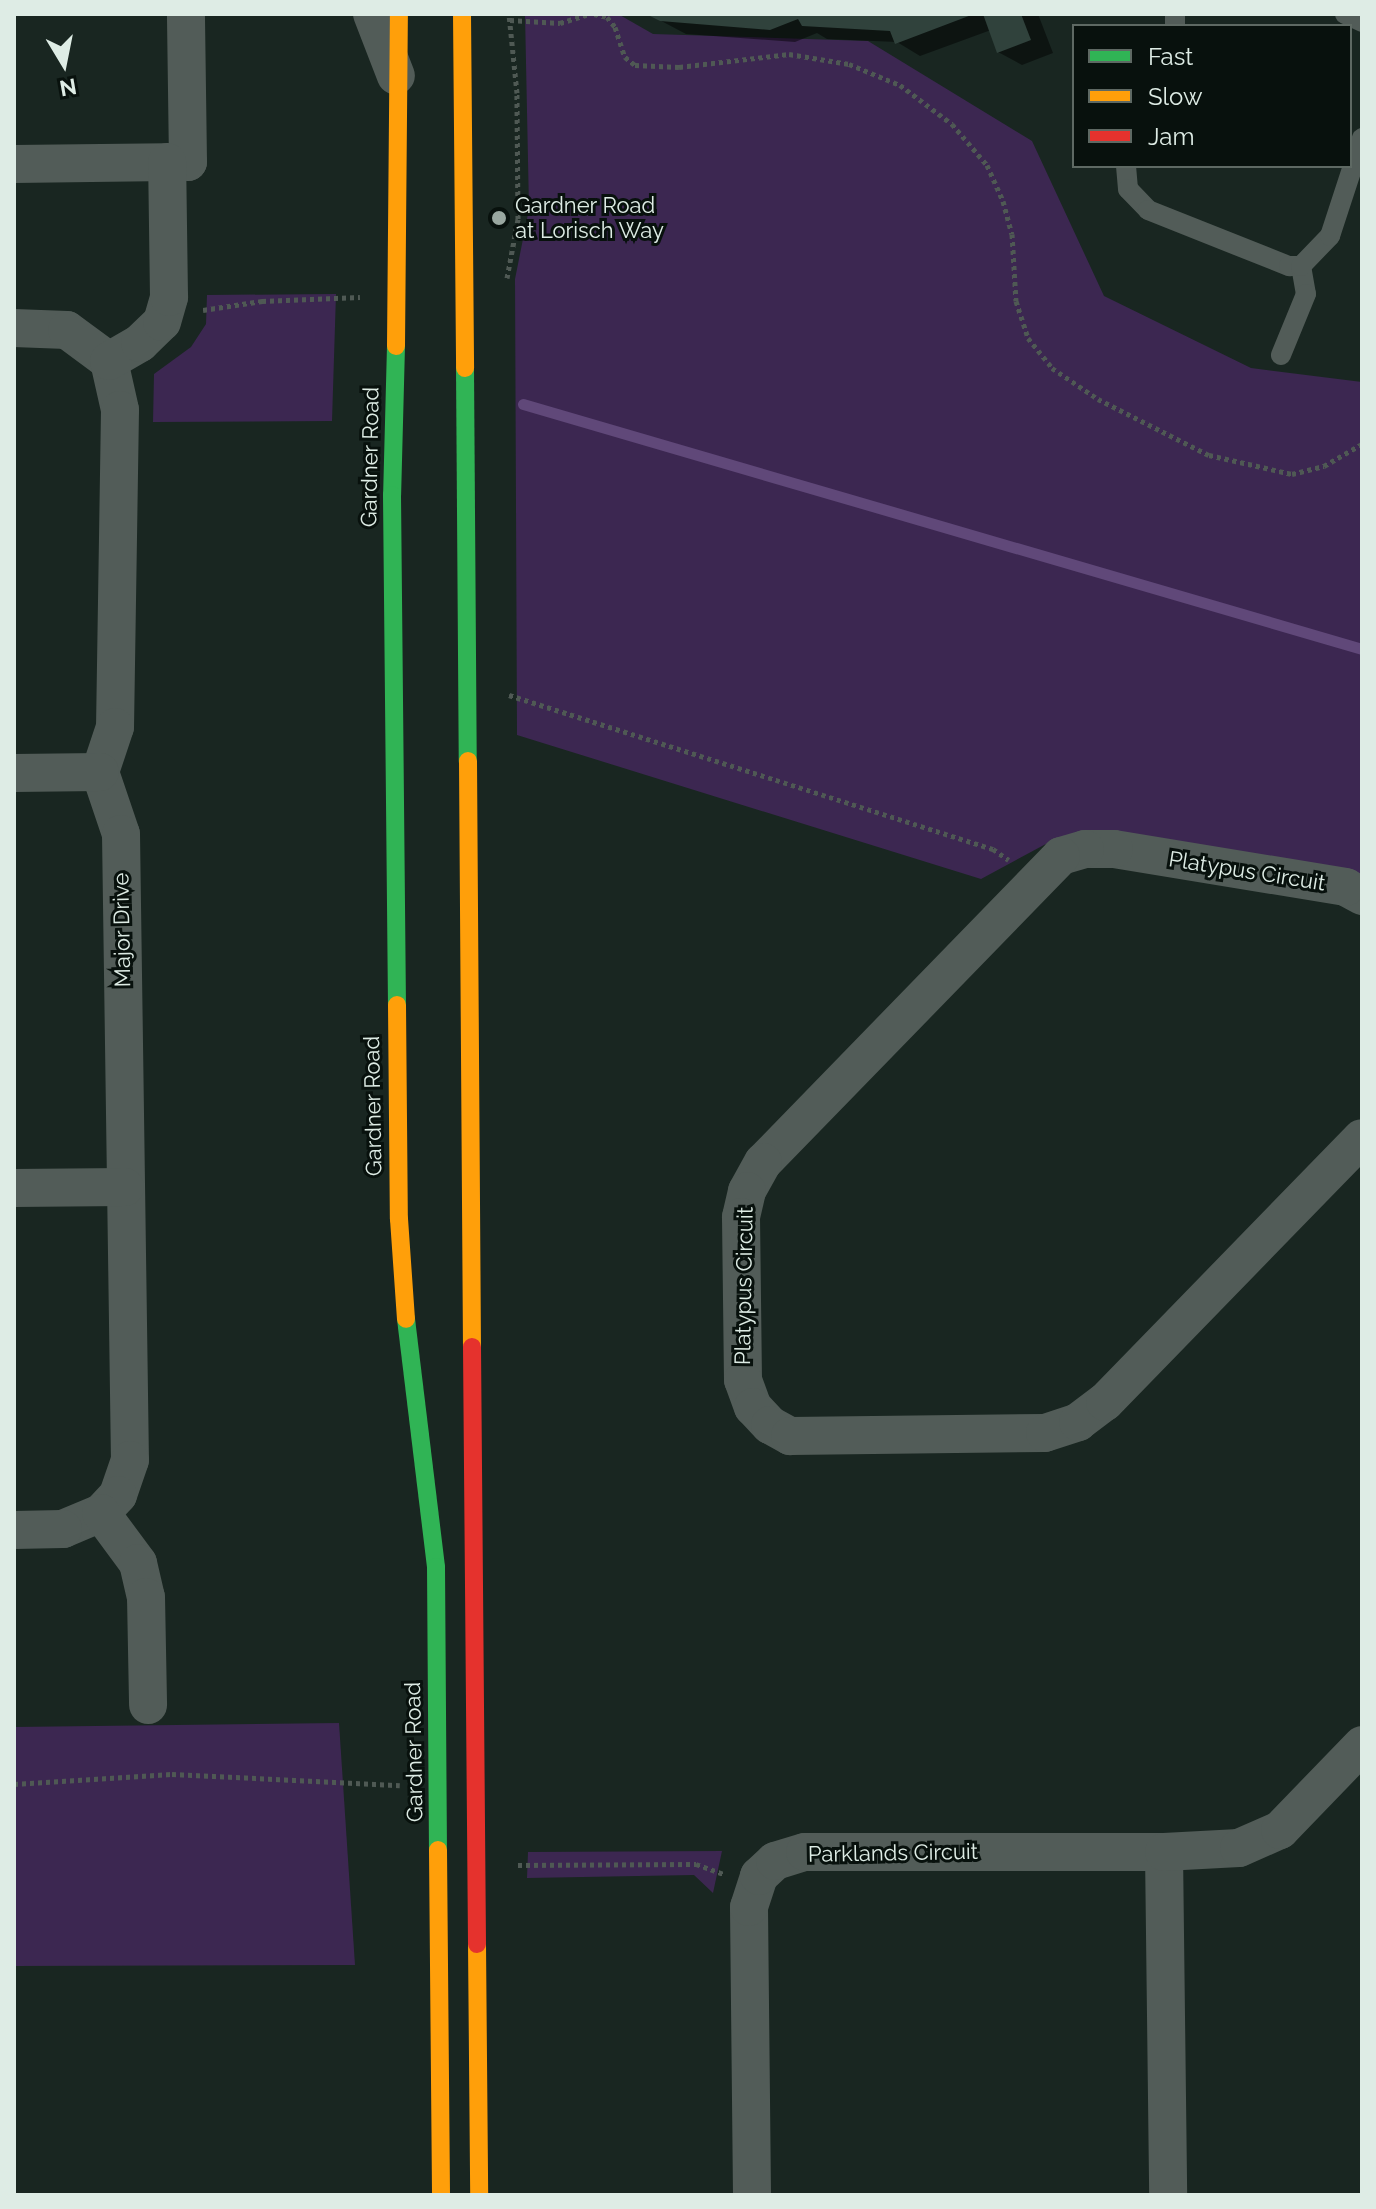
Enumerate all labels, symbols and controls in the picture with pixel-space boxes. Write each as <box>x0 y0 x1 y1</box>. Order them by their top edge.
north arrow <box>24 24 104 104</box>
legend <box>1072 24 1352 168</box>
text: Fast <box>1148 42 1193 71</box>
text: N <box>58 73 79 102</box>
text: Slow <box>1148 82 1202 111</box>
text: Jam <box>1148 122 1194 151</box>
place label: Gardner Road at Lorisch Way <box>515 192 665 244</box>
marker: Gardner Road at Lorisch Way <box>490 209 508 227</box>
street label: Gardner Road <box>356 386 384 528</box>
street label: Platypus Circuit <box>1167 846 1327 896</box>
street label: Major Drive <box>108 872 136 988</box>
street label: Gardner Road <box>359 1035 387 1177</box>
street label: Platypus Circuit <box>729 1207 759 1365</box>
street label: Gardner Road <box>400 1681 428 1823</box>
street label: Parklands Circuit <box>808 1838 978 1868</box>

